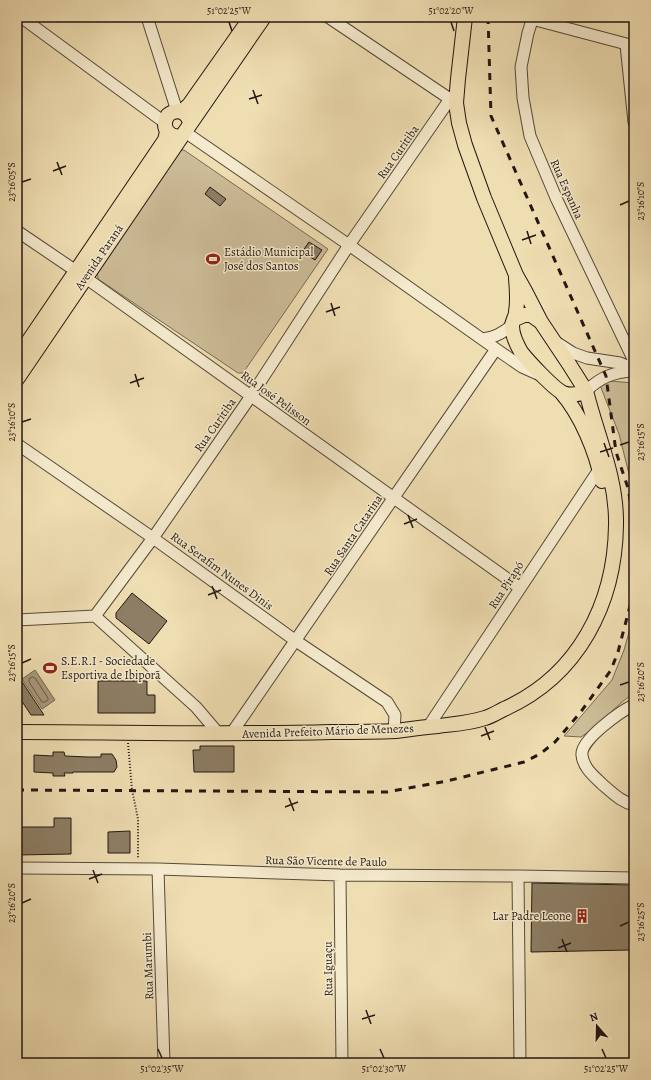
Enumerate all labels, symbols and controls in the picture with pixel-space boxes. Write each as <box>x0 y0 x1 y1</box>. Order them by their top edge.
text: 51°02'25"W <box>207 4 252 17</box>
text: 51°02'20"W <box>429 4 474 17</box>
street label: Rua Curitiba <box>374 122 423 182</box>
street label: Rua Espanha <box>547 157 587 222</box>
text: 23°16'05"S <box>5 162 18 202</box>
text: 23°16'10"S <box>634 182 647 220</box>
street label: Avenida Paraná <box>71 221 127 294</box>
place label: Estádio Municipal José dos Santos <box>224 244 313 274</box>
sports icon: Estádio Municipal José dos Santos <box>205 251 221 267</box>
street label: Rua José Pelisson <box>238 367 315 429</box>
street label: Rua Curitiba <box>191 395 240 455</box>
text: 23°16'10"S <box>5 403 18 441</box>
text: 23°16'15"S <box>634 423 647 461</box>
street label: Rua Santa Catarina <box>320 491 386 579</box>
street label: Rua Serafim Nunes Dinis <box>167 528 277 614</box>
street label: Rua Pirapó <box>485 558 527 612</box>
text: 23°16'15"S <box>5 644 18 682</box>
place label: S.E.R.I - Sociedade Esportiva de Ibiporã <box>61 653 161 683</box>
sports icon: S.E.R.I - Sociedade Esportiva de Ibiporã <box>42 660 58 676</box>
text: 23°16'20"S <box>634 662 647 702</box>
street label: Avenida Prefeito Mário de Menezes <box>241 720 414 742</box>
street label: Rua São Vicente de Paulo <box>265 852 387 870</box>
text: 23°16'20"S <box>5 883 18 923</box>
text: 23°16'25"S <box>634 902 647 942</box>
place label: Lar Padre Leone <box>492 908 571 924</box>
building icon: Lar Padre Leone <box>574 908 590 924</box>
street label: Rua Marumbi <box>139 932 157 1000</box>
street label: Rua Iguaçu <box>320 941 336 997</box>
north arrow <box>577 1006 617 1046</box>
text: N <box>587 1009 600 1025</box>
text: 51°02'35"W <box>140 1062 184 1075</box>
text: 51°02'30"W <box>362 1062 407 1075</box>
text: 51°02'25"W <box>584 1062 629 1075</box>

